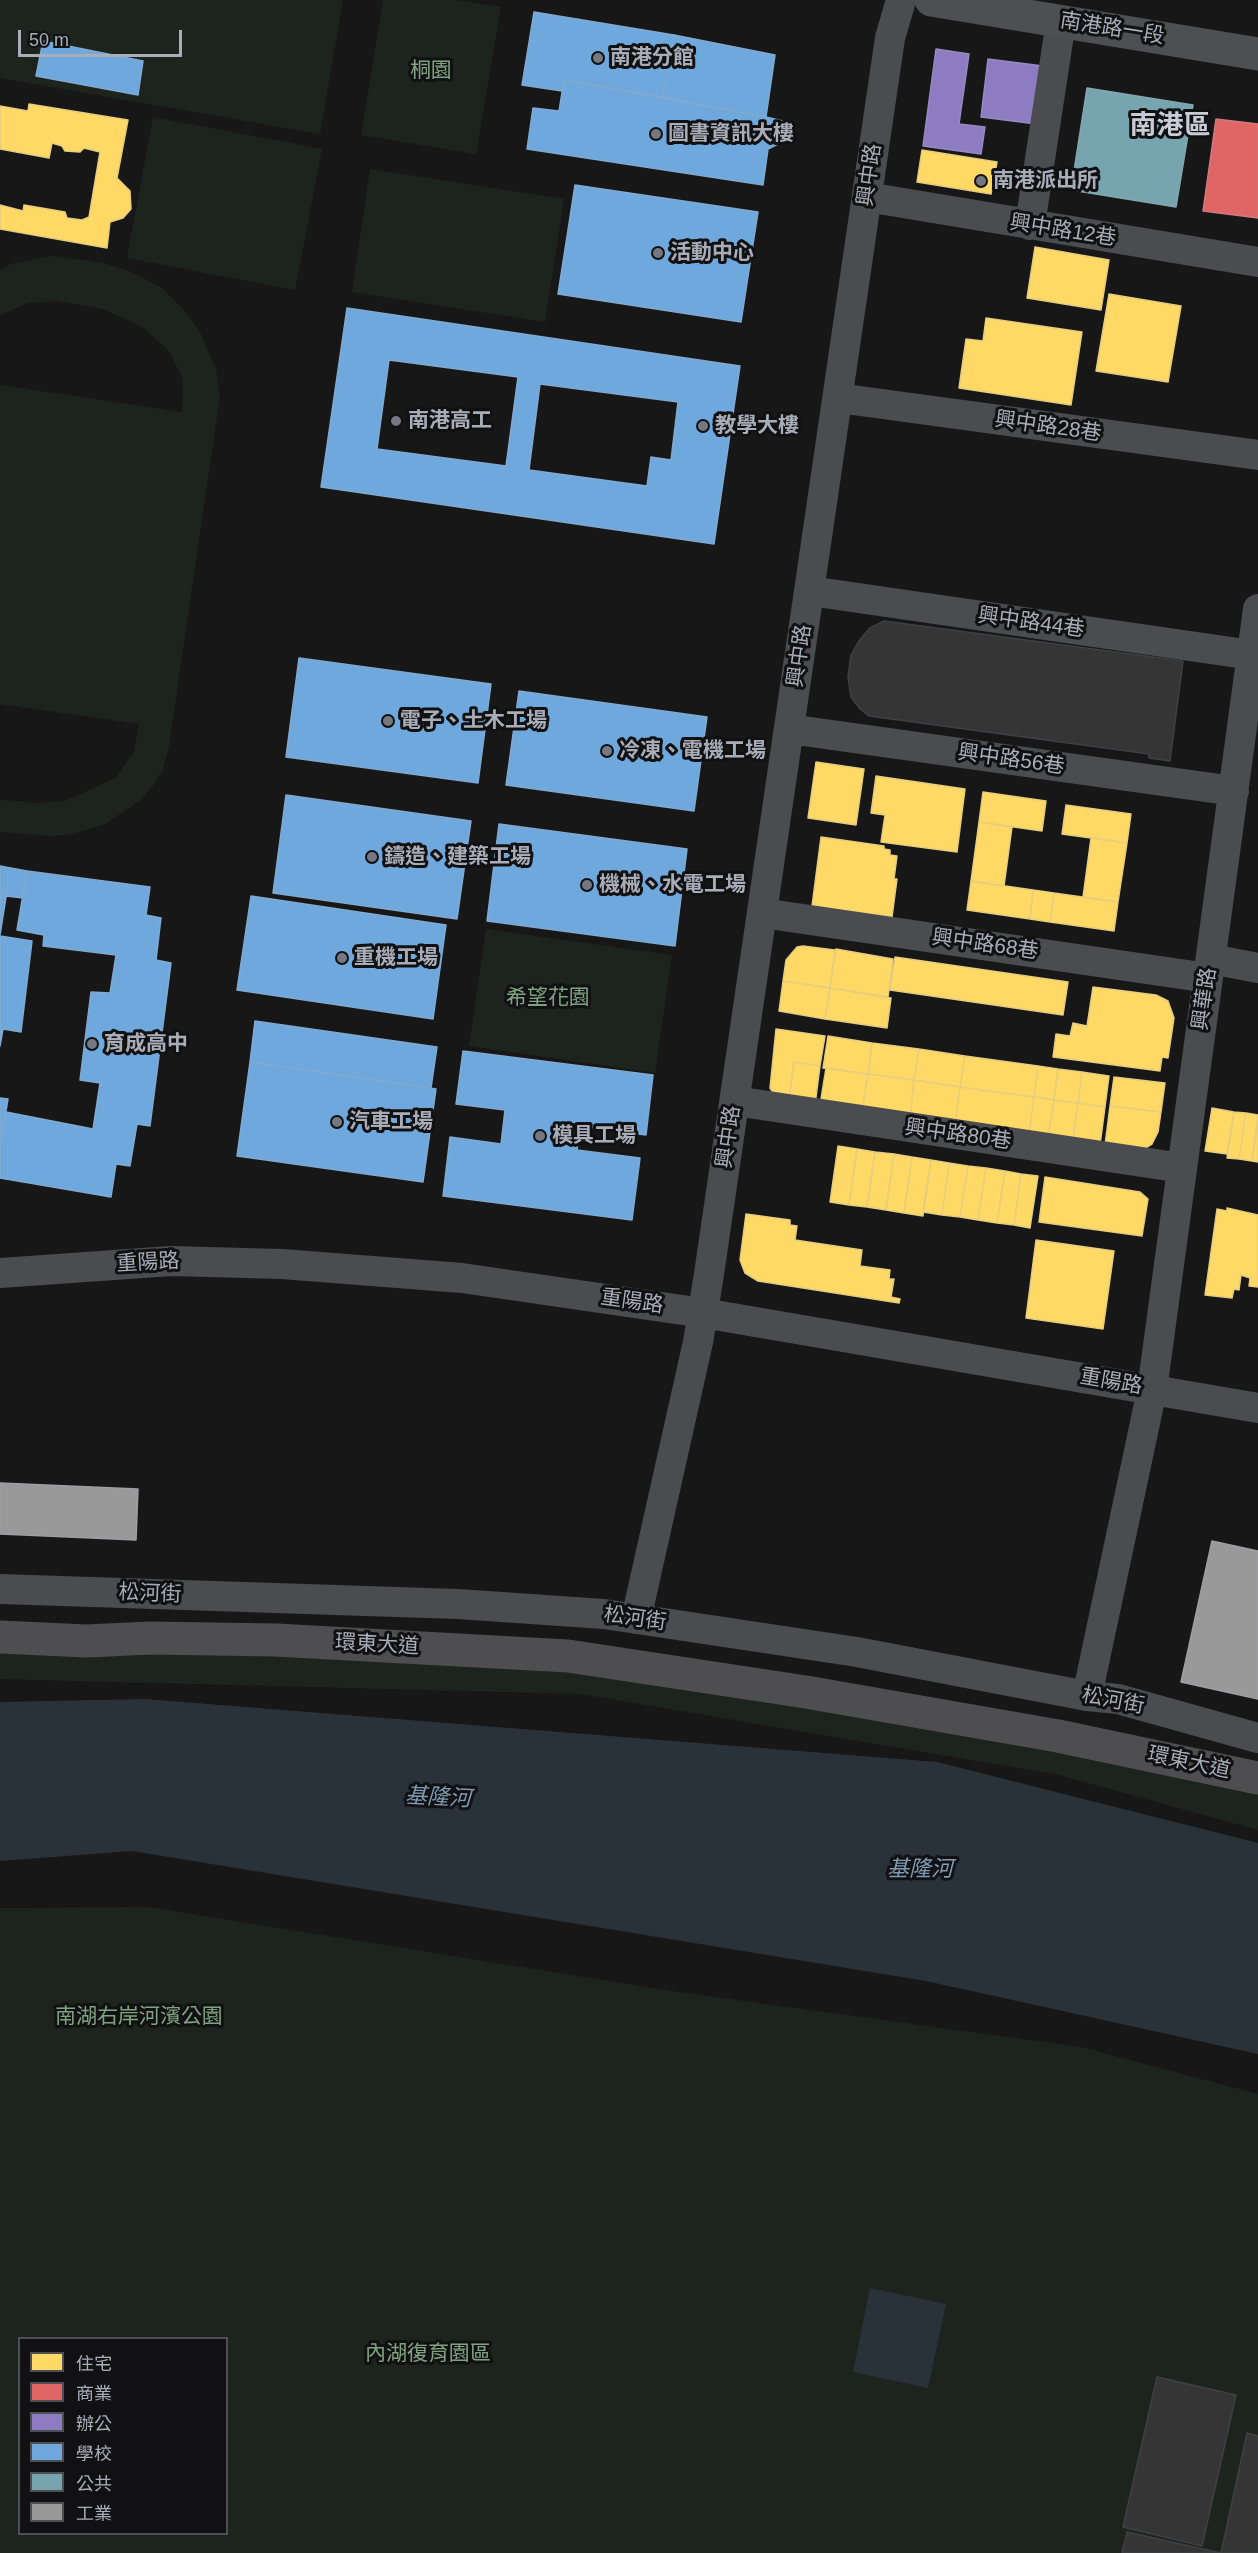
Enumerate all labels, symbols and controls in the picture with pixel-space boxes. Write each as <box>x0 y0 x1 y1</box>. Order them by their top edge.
street label: 南港路一段 <box>1058 8 1166 50</box>
scale bar <box>21 18 184 56</box>
text: 50 m <box>29 30 69 50</box>
place label: 南港分館 <box>610 45 694 71</box>
marker: 南港分館 <box>591 51 605 65</box>
park label: 桐園 <box>410 58 452 84</box>
district label: 南港區 <box>1130 111 1210 143</box>
place label: 圖書資訊大樓 <box>668 121 794 147</box>
marker: 圖書資訊大樓 <box>649 127 663 141</box>
street label: 興中路 <box>853 142 887 208</box>
place label: 南港派出所 <box>993 168 1098 194</box>
marker: 南港派出所 <box>974 174 988 188</box>
street label: 興中路12巷 <box>1008 210 1118 252</box>
place label: 活動中心 <box>670 240 754 266</box>
marker: 活動中心 <box>651 246 665 260</box>
street label: 興中路28巷 <box>993 407 1103 447</box>
place label: 南港高工 <box>408 408 492 434</box>
place label: 教學大樓 <box>715 413 799 439</box>
marker: 南港高工 <box>389 414 403 428</box>
marker: 教學大樓 <box>696 419 710 433</box>
street label: 興中路44巷 <box>976 603 1086 643</box>
street label: 興中路 <box>783 623 817 689</box>
place label: 電子、土木工場 <box>400 708 547 734</box>
marker: 電子、土木工場 <box>381 714 395 728</box>
place label: 冷凍、電機工場 <box>619 738 766 764</box>
street label: 興中路56巷 <box>956 740 1066 780</box>
marker: 冷凍、電機工場 <box>600 744 614 758</box>
place label: 鑄造、建築工場 <box>384 844 531 870</box>
marker: 鑄造、建築工場 <box>365 850 379 864</box>
place label: 機械、水電工場 <box>599 872 746 898</box>
marker: 機械、水電工場 <box>580 878 594 892</box>
street label: 興中路68巷 <box>930 925 1040 965</box>
place label: 重機工場 <box>354 945 438 971</box>
marker: 重機工場 <box>335 951 349 965</box>
street label: 興華路 <box>1188 966 1222 1032</box>
park label: 希望花園 <box>506 985 590 1011</box>
place label: 育成高中 <box>104 1031 188 1057</box>
marker: 育成高中 <box>85 1037 99 1051</box>
street label: 興中路 <box>712 1104 746 1170</box>
place label: 汽車工場 <box>349 1109 433 1135</box>
marker: 汽車工場 <box>330 1115 344 1129</box>
street label: 興中路80巷 <box>903 1115 1013 1155</box>
place label: 模具工場 <box>552 1123 636 1149</box>
marker: 模具工場 <box>533 1129 547 1143</box>
street label: 重陽路 <box>116 1249 180 1277</box>
street label: 重陽路 <box>599 1285 665 1319</box>
street label: 重陽路 <box>1078 1364 1144 1400</box>
street label: 松河街 <box>118 1580 182 1608</box>
street label: 松河街 <box>602 1602 668 1636</box>
street label: 環東大道 <box>334 1630 420 1660</box>
street label: 松河街 <box>1080 1683 1146 1719</box>
street label: 環東大道 <box>1145 1742 1233 1784</box>
water label: 基隆河 <box>404 1783 472 1813</box>
water label: 基隆河 <box>887 1857 953 1883</box>
park label: 南湖右岸河濱公園 <box>55 2004 223 2030</box>
legend <box>18 2337 228 2535</box>
park label: 內湖復育園區 <box>365 2341 491 2367</box>
text: 住宅 <box>76 2354 112 2374</box>
text: 商業 <box>76 2384 112 2404</box>
text: 辦公 <box>76 2414 112 2434</box>
text: 學校 <box>76 2444 112 2464</box>
text: 公共 <box>76 2474 112 2494</box>
text: 工業 <box>76 2504 112 2524</box>

